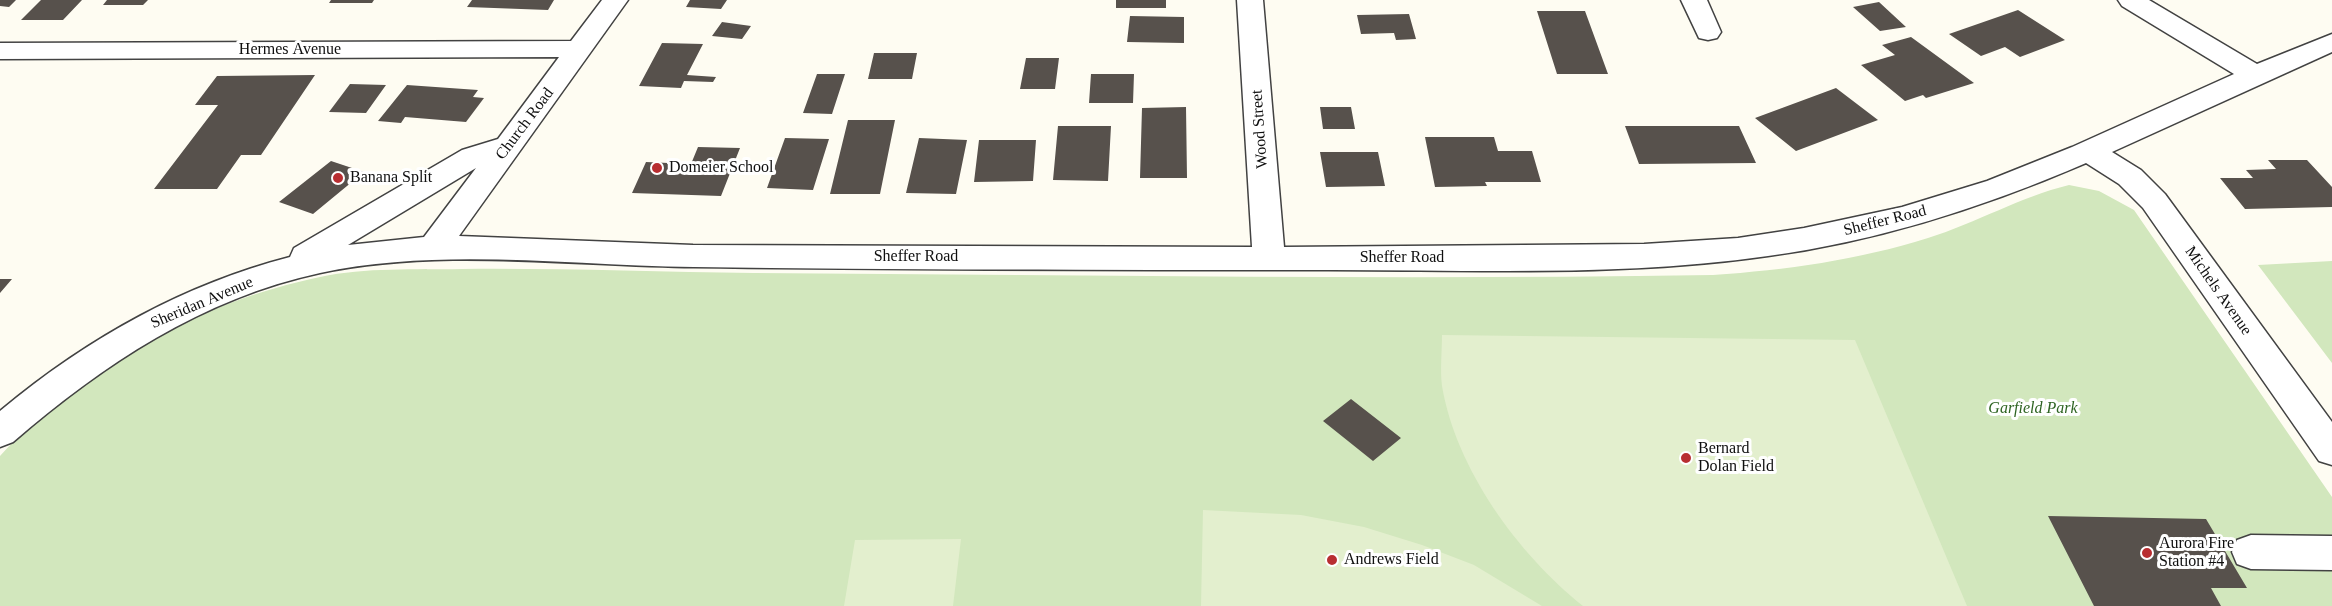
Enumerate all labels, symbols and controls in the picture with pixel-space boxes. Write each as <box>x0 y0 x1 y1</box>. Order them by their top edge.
street label: Hermes Avenue <box>239 40 341 60</box>
street label: Church Road <box>492 84 558 164</box>
street label: Wood Street <box>1248 89 1272 169</box>
place label: Domeier School <box>669 158 773 178</box>
marker: Domeier School <box>650 161 664 175</box>
place label: Banana Split <box>350 168 432 188</box>
marker: Banana Split <box>331 171 345 185</box>
street label: Sheffer Road <box>1842 201 1928 241</box>
street label: Michels Avenue <box>2180 243 2256 339</box>
street label: Sheffer Road <box>874 247 958 267</box>
street label: Sheffer Road <box>1360 248 1444 268</box>
street label: Sheridan Avenue <box>148 273 256 333</box>
park label: Garfield Park <box>1988 399 2078 419</box>
place label: Bernard Dolan Field <box>1698 439 1774 477</box>
marker: Bernard Dolan Field <box>1679 451 1693 465</box>
place label: Aurora Fire Station #4 <box>2159 534 2234 572</box>
marker: Aurora Fire Station #4 <box>2140 546 2154 560</box>
place label: Andrews Field <box>1344 550 1439 570</box>
marker: Andrews Field <box>1325 553 1339 567</box>

